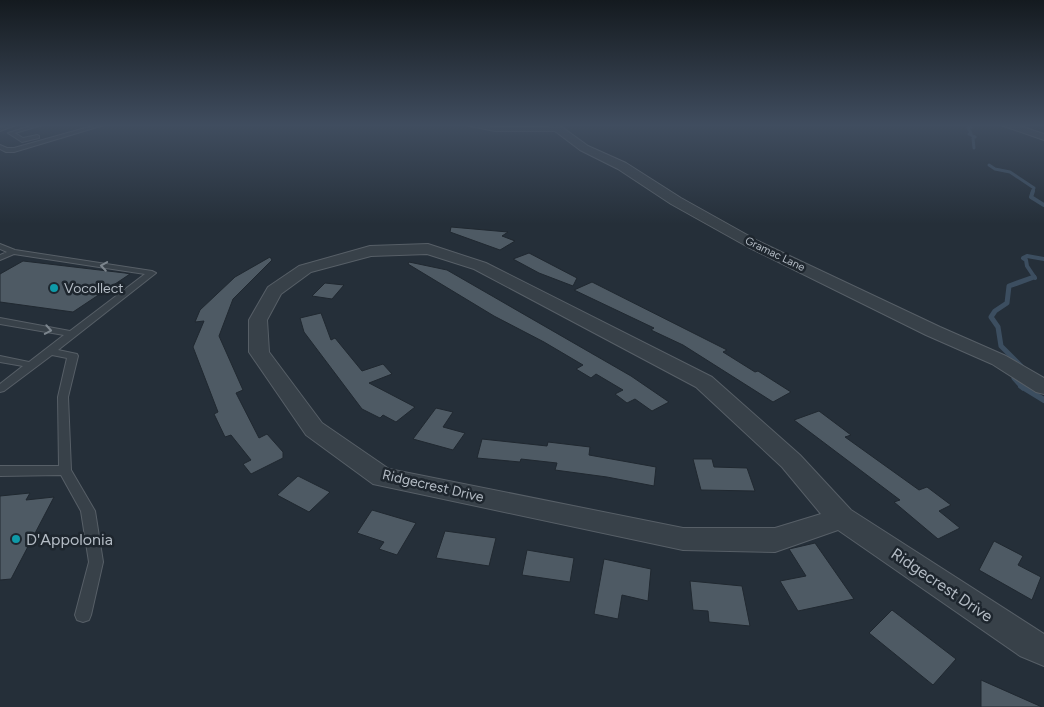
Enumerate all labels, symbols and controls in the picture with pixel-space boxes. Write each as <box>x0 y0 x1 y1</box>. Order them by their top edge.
street label: Gramac Lane <box>743 234 807 274</box>
one-way arrow <box>100 261 108 272</box>
place label: Vocollect <box>64 280 124 297</box>
marker: Vocollect <box>48 282 60 294</box>
one-way arrow <box>44 324 52 334</box>
street label: Ridgecrest Drive <box>381 466 486 506</box>
place label: D'Appolonia <box>26 530 113 549</box>
marker: D'Appolonia <box>10 533 22 545</box>
street label: Ridgecrest Drive <box>888 544 997 626</box>

